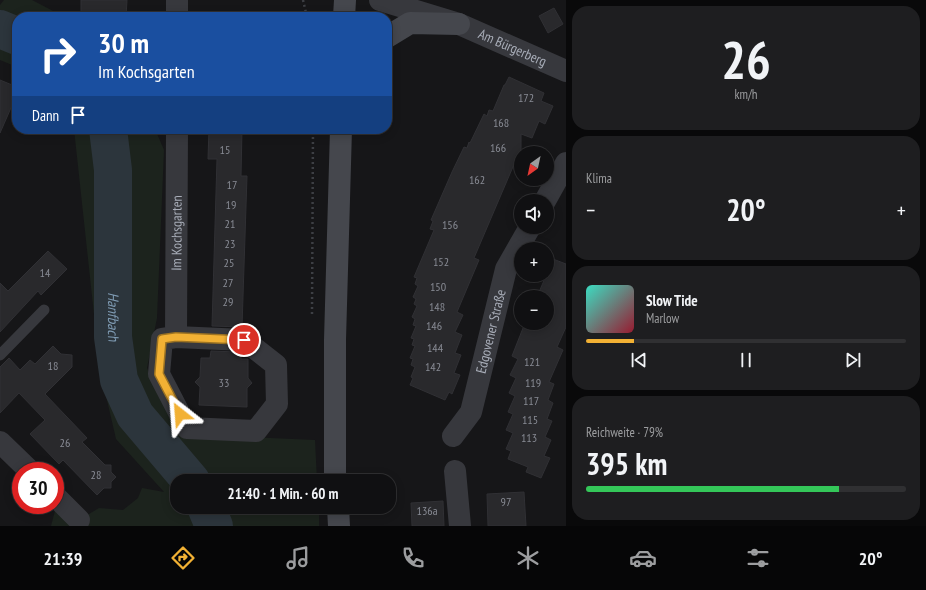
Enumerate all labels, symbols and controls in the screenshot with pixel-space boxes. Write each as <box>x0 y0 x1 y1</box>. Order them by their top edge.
text: 30 m <box>98 24 149 61</box>
street label: Am Bürgerberg <box>476 25 549 70</box>
text: 26 <box>721 26 771 93</box>
icon: right <box>32 28 84 80</box>
text: Im Kochsgarten <box>98 60 195 83</box>
text: km/h <box>734 86 758 103</box>
house number: 172 <box>518 90 534 105</box>
icon: arrive <box>67 104 89 126</box>
text: Dann <box>32 106 59 125</box>
house number: 168 <box>493 115 509 130</box>
house number: 166 <box>490 140 506 155</box>
house number: 15 <box>220 142 230 157</box>
north arrow <box>514 146 554 186</box>
map controls <box>514 146 554 330</box>
text: Klima <box>586 170 612 187</box>
house number: 162 <box>469 172 485 187</box>
house number: 17 <box>227 177 237 192</box>
text: 20° <box>726 190 766 229</box>
button: sound <box>514 194 554 234</box>
street label: Im Kochsgarten <box>167 195 186 271</box>
text: − <box>586 196 595 224</box>
text: + <box>897 196 906 224</box>
house number: 19 <box>226 197 236 212</box>
house number: 21 <box>225 216 235 231</box>
house number: 156 <box>442 217 458 232</box>
house number: 23 <box>225 236 235 251</box>
button: + <box>514 242 554 282</box>
house number: 152 <box>433 254 449 269</box>
house number: 25 <box>224 255 234 270</box>
house number: 14 <box>40 265 51 280</box>
house number: 27 <box>223 275 233 290</box>
house number: 150 <box>430 279 446 294</box>
street label: Edgovener Straße <box>472 287 510 375</box>
button: − <box>514 290 554 330</box>
text: Slow Tide <box>646 291 698 310</box>
water label: Hanfbach <box>104 292 124 344</box>
house number: 29 <box>223 294 233 309</box>
house number: 148 <box>429 299 445 314</box>
text: Marlow <box>646 310 679 327</box>
house number: 146 <box>426 318 442 333</box>
pin <box>227 323 261 357</box>
icon: arrive <box>233 329 255 351</box>
house number: 144 <box>427 340 444 355</box>
icon: previous <box>628 349 650 371</box>
icon: pause <box>735 349 757 371</box>
icon: next <box>842 349 864 371</box>
house number: 121 <box>524 354 540 369</box>
house number: 18 <box>48 358 58 373</box>
house number: 142 <box>425 359 441 374</box>
house number: 33 <box>219 375 229 390</box>
house number: 119 <box>525 375 541 390</box>
position arrow <box>159 393 201 435</box>
house number: 117 <box>523 393 539 408</box>
house number: 115 <box>522 412 538 427</box>
text: Reichweite · 79% <box>586 424 663 441</box>
house number: 113 <box>521 430 537 445</box>
house number: 26 <box>60 435 70 450</box>
text: 395 km <box>586 444 667 483</box>
speed limit sign: 30 <box>12 462 64 514</box>
house number: 28 <box>91 467 101 482</box>
text: 21:40 · 1 Min. · 60 m <box>227 484 339 503</box>
house number: 97 <box>501 494 511 509</box>
house number: 136a <box>416 503 438 518</box>
icon: directions <box>169 544 197 572</box>
icon: music <box>284 544 312 572</box>
icon: phone <box>399 544 427 572</box>
icon: climate <box>514 544 542 572</box>
icon: car <box>629 544 657 572</box>
icon: filters <box>744 544 772 572</box>
text: 21:39 <box>43 547 82 570</box>
text: 20° <box>859 547 883 570</box>

